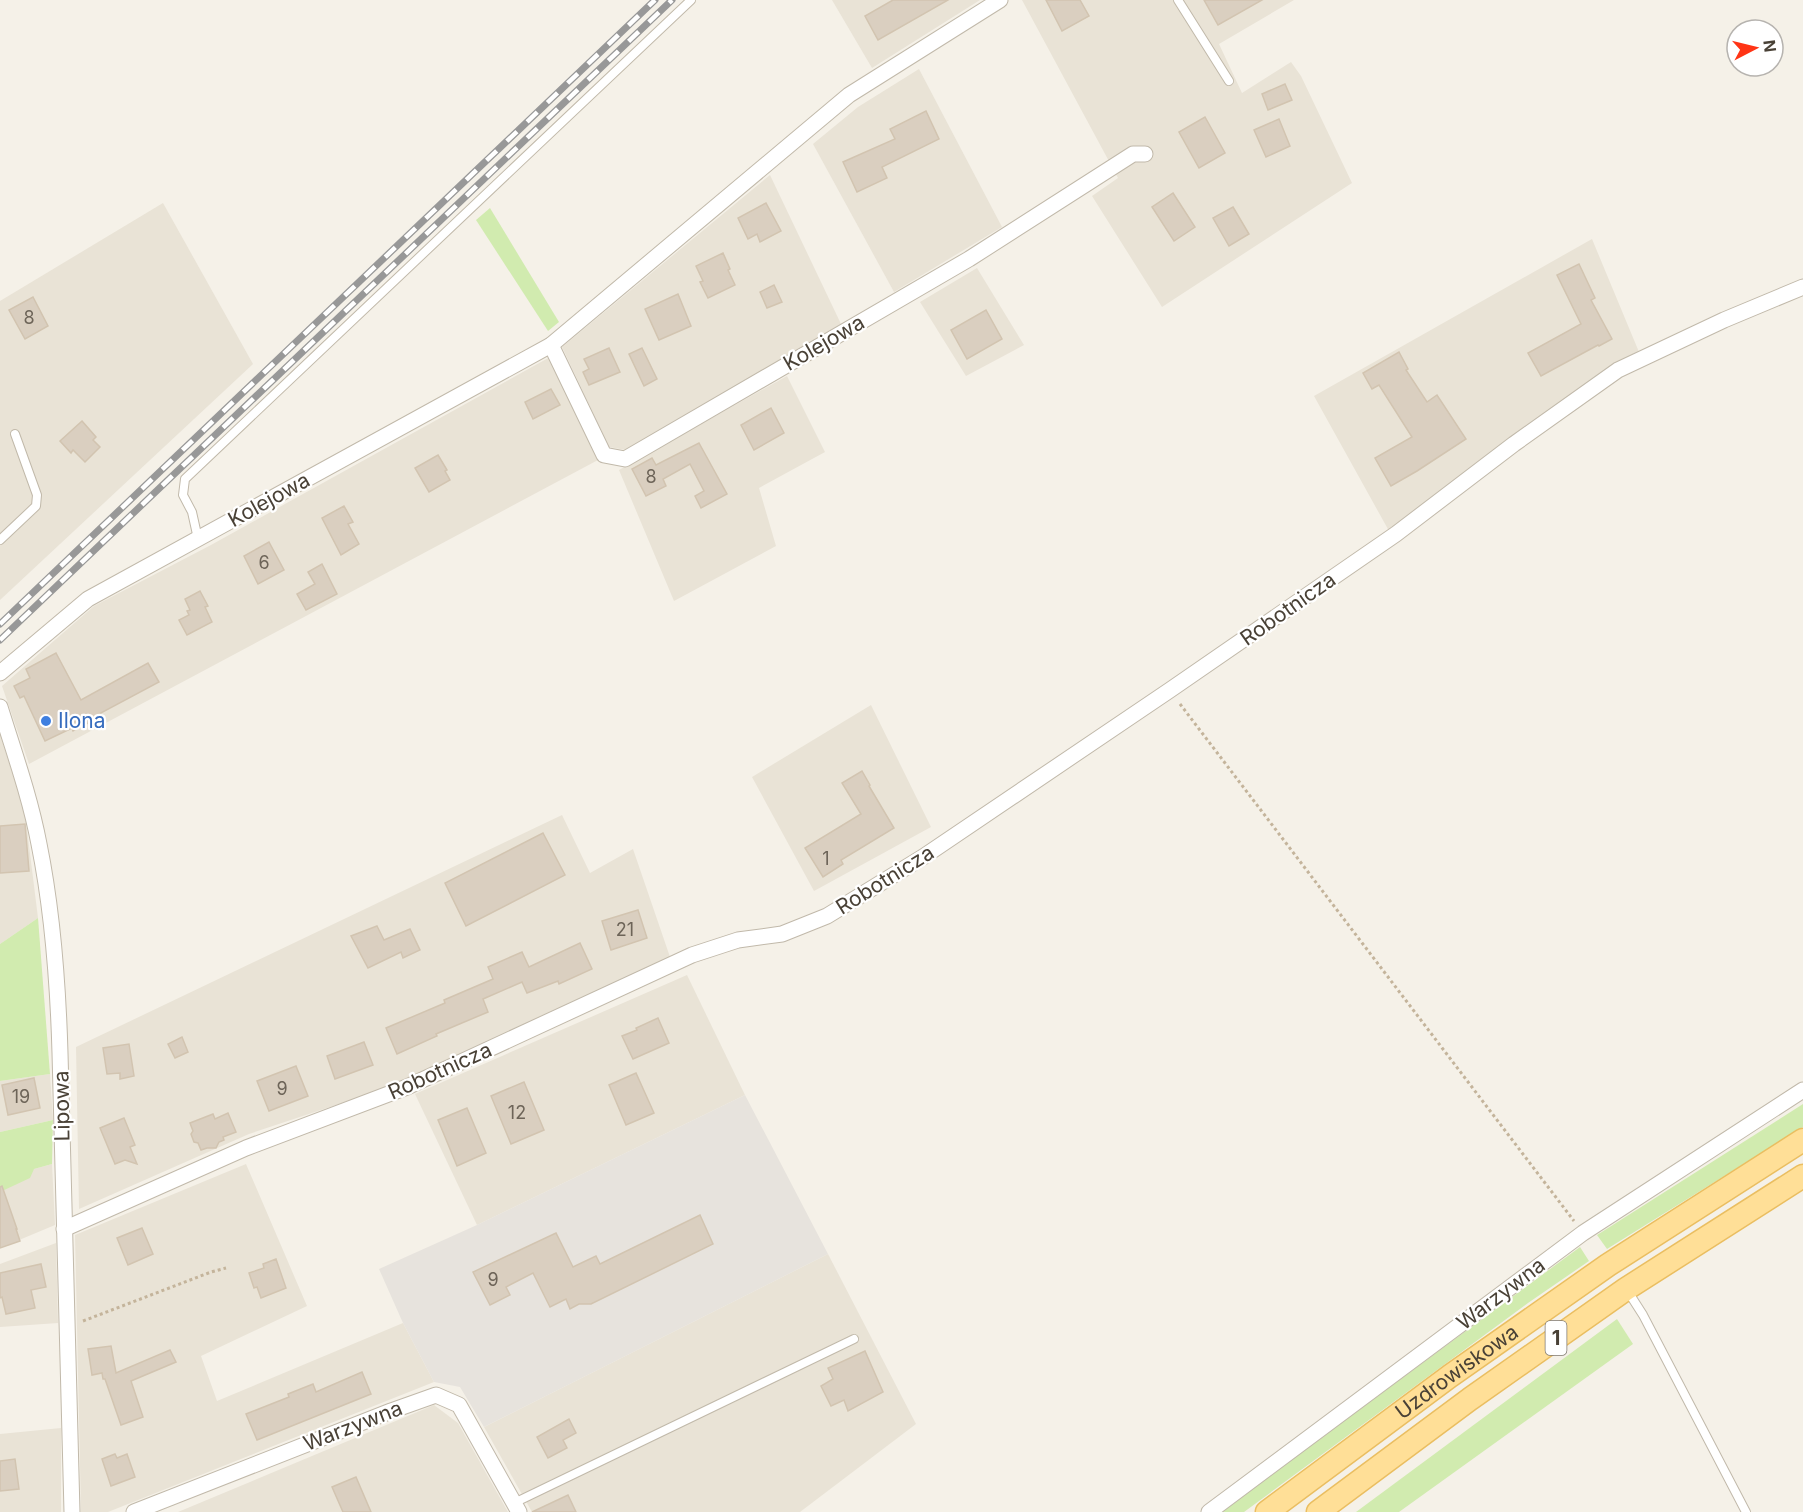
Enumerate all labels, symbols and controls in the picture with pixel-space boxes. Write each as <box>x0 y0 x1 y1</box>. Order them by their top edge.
north arrow <box>1725 18 1785 78</box>
text: N <box>1759 39 1781 53</box>
house number: 8 <box>23 307 35 328</box>
street label: Kolejowa <box>779 309 869 376</box>
house number: 8 <box>645 466 657 487</box>
street label: Kolejowa <box>224 467 314 532</box>
house number: 6 <box>258 552 270 573</box>
street label: Robotnicza <box>1235 567 1340 651</box>
place label: Ilona <box>58 708 106 733</box>
marker: Ilona <box>39 714 53 728</box>
street label: Robotnicza <box>831 840 938 920</box>
house number: 1 <box>822 848 830 869</box>
house number: 21 <box>616 919 634 940</box>
street label: Robotnicza <box>384 1037 495 1104</box>
street label: Lipowa <box>48 1070 75 1142</box>
house number: 9 <box>276 1078 288 1099</box>
house number: 19 <box>12 1086 30 1107</box>
house number: 12 <box>508 1102 526 1123</box>
street label: Warzywna <box>1452 1252 1550 1335</box>
house number: 9 <box>487 1269 499 1290</box>
street label: Uzdrowiskowa <box>1390 1319 1523 1424</box>
road number: 1 <box>1546 1321 1566 1355</box>
street label: Warzywna <box>300 1395 406 1456</box>

